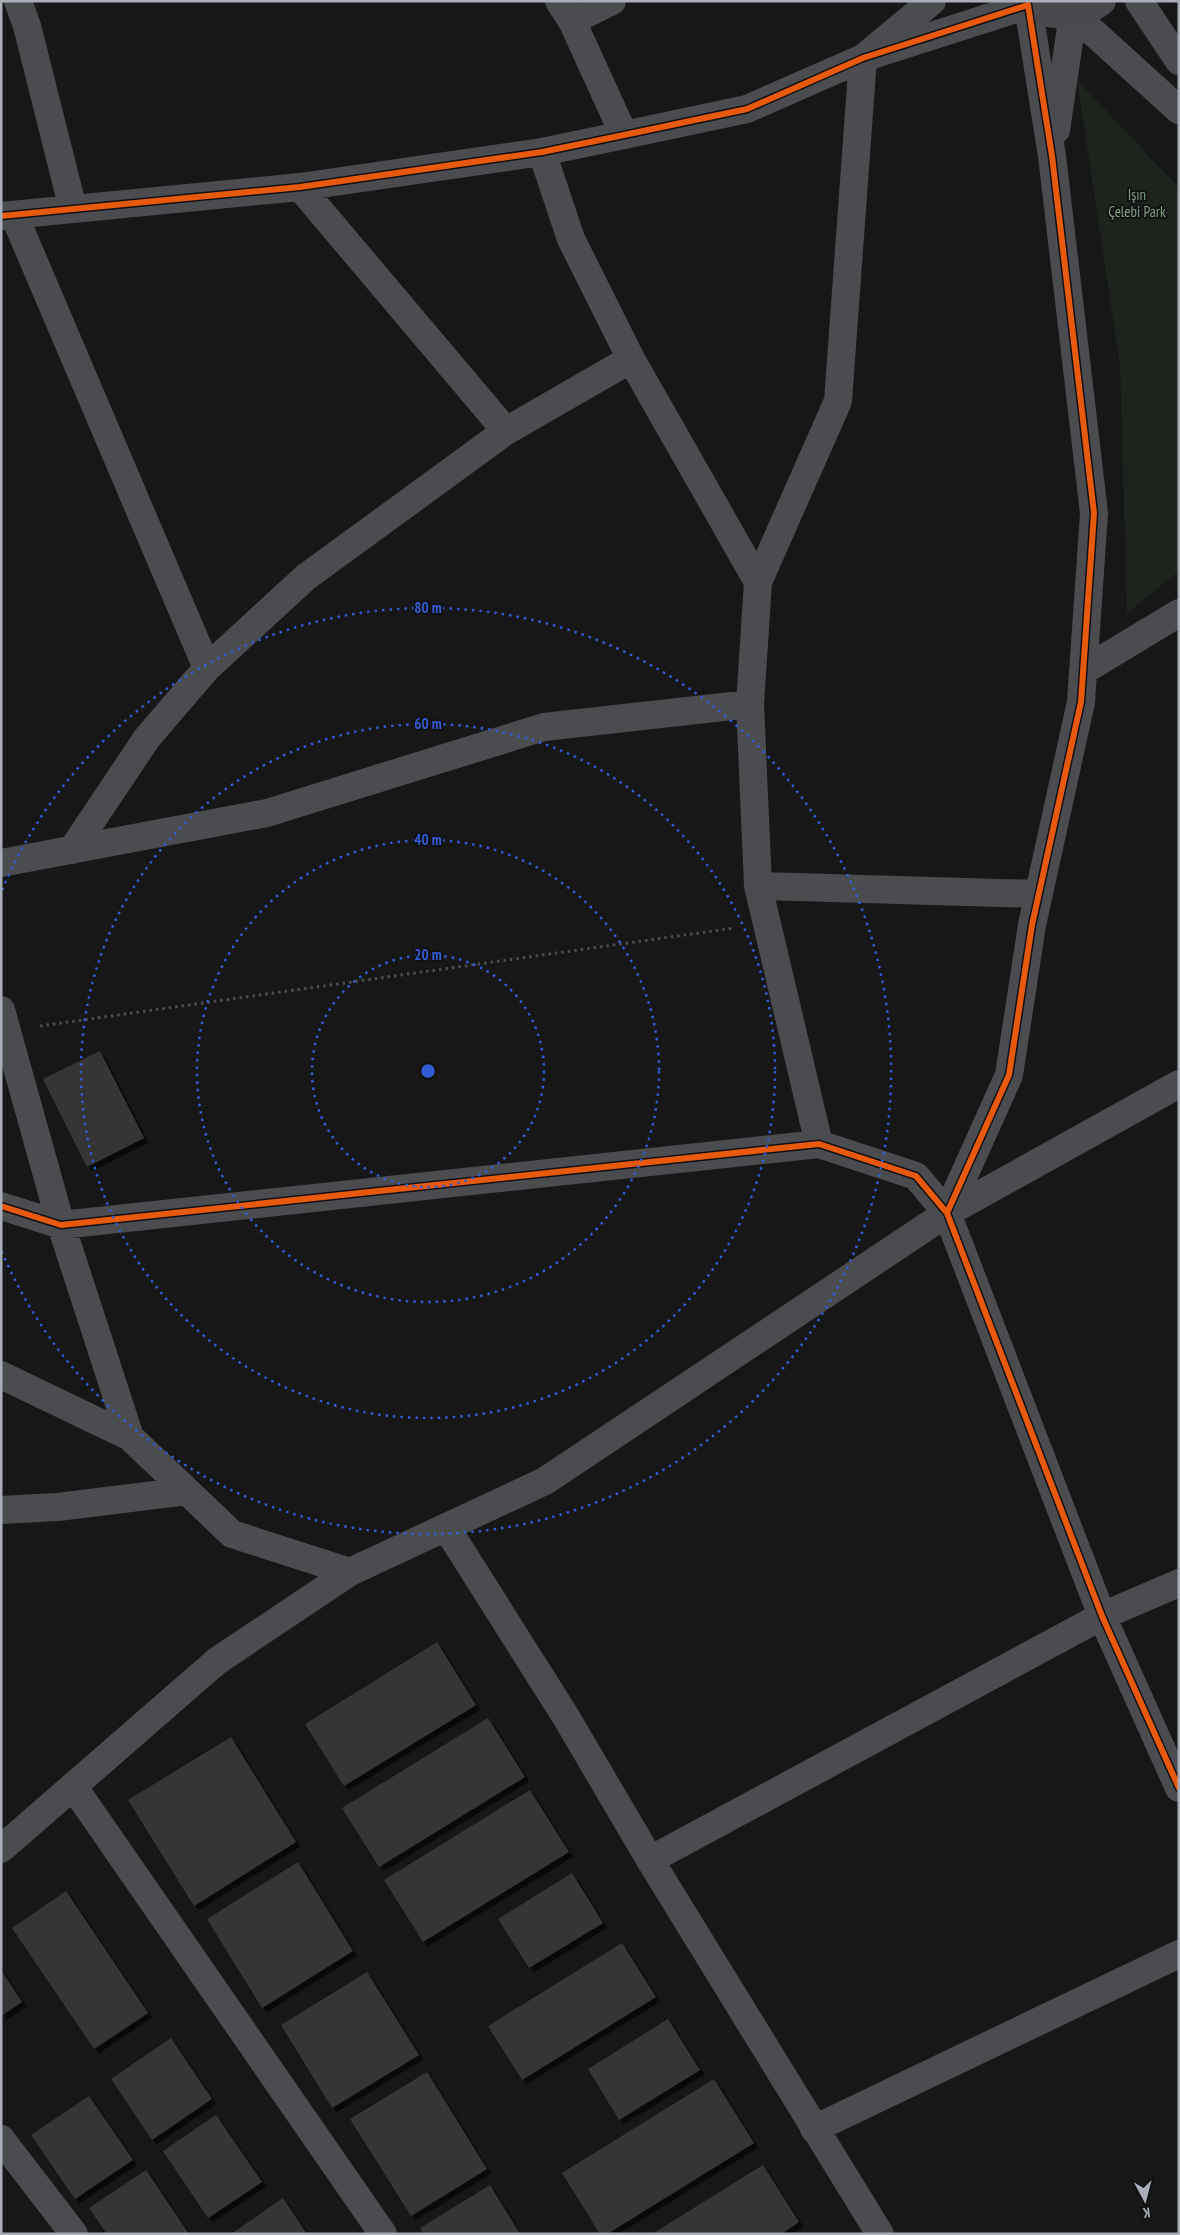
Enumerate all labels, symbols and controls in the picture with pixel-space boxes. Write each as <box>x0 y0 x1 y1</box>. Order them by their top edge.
park label: Işın Çelebi Park <box>1108 185 1166 221</box>
text: 80 m <box>414 598 442 617</box>
text: 60 m <box>414 714 442 733</box>
text: 40 m <box>414 830 442 849</box>
text: 20 m <box>414 945 442 964</box>
centre of rings <box>419 1062 437 1080</box>
north arrow <box>1120 2175 1170 2225</box>
text: K <box>1141 2204 1151 2222</box>

